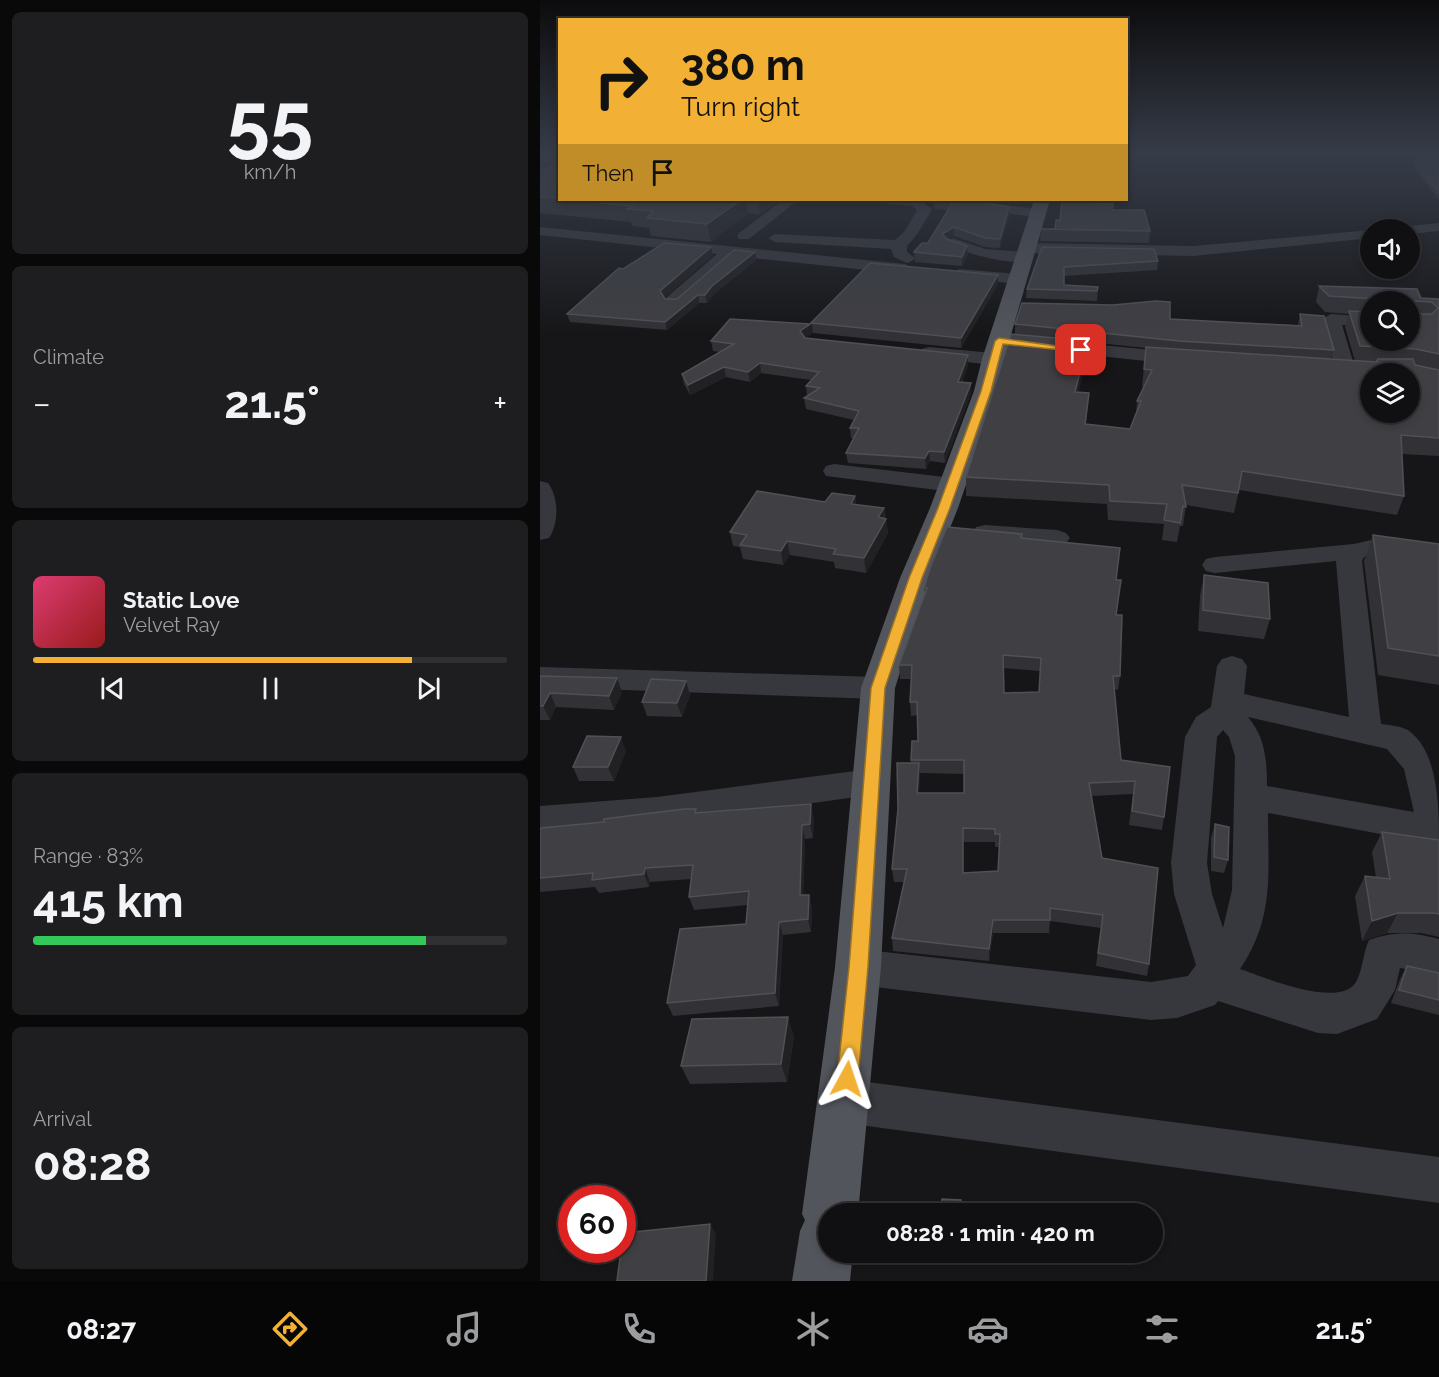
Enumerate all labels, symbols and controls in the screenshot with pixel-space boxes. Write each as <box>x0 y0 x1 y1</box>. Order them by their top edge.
text: 380 m <box>681 41 805 90</box>
icon: right <box>582 42 660 120</box>
text: 55 <box>227 75 313 166</box>
text: Turn right <box>681 91 800 122</box>
icon: arrive <box>646 156 679 189</box>
text: km/h <box>244 160 296 184</box>
text: Then <box>582 160 634 186</box>
map controls <box>1360 219 1420 423</box>
button: sound <box>1360 219 1420 279</box>
button: search <box>1360 291 1420 351</box>
pin <box>1055 324 1106 375</box>
icon: arrive <box>1064 333 1097 366</box>
text: Climate <box>33 345 104 369</box>
button: layers <box>1360 363 1420 423</box>
text: 21.5° <box>224 376 320 429</box>
text: − <box>33 384 51 423</box>
text: + <box>493 384 507 423</box>
text: Static Love <box>123 587 240 613</box>
text: Velvet Ray <box>123 613 220 637</box>
icon: previous <box>96 672 129 705</box>
icon: pause <box>254 672 287 705</box>
icon: next <box>412 672 445 705</box>
text: Range · 83% <box>33 844 143 868</box>
text: 415 km <box>33 875 184 928</box>
position arrow <box>815 1047 879 1111</box>
text: Arrival <box>33 1107 92 1131</box>
text: 08:28 <box>33 1138 152 1191</box>
speed limit sign: 60 <box>558 1185 636 1263</box>
text: 08:28 · 1 min · 420 m <box>886 1220 1095 1246</box>
icon: directions <box>269 1308 311 1350</box>
icon: music <box>443 1308 485 1350</box>
icon: phone <box>618 1308 660 1350</box>
icon: climate <box>792 1308 834 1350</box>
icon: car <box>967 1308 1009 1350</box>
icon: filters <box>1141 1308 1183 1350</box>
text: 08:27 <box>66 1314 136 1345</box>
text: 21.5° <box>1315 1314 1373 1345</box>

